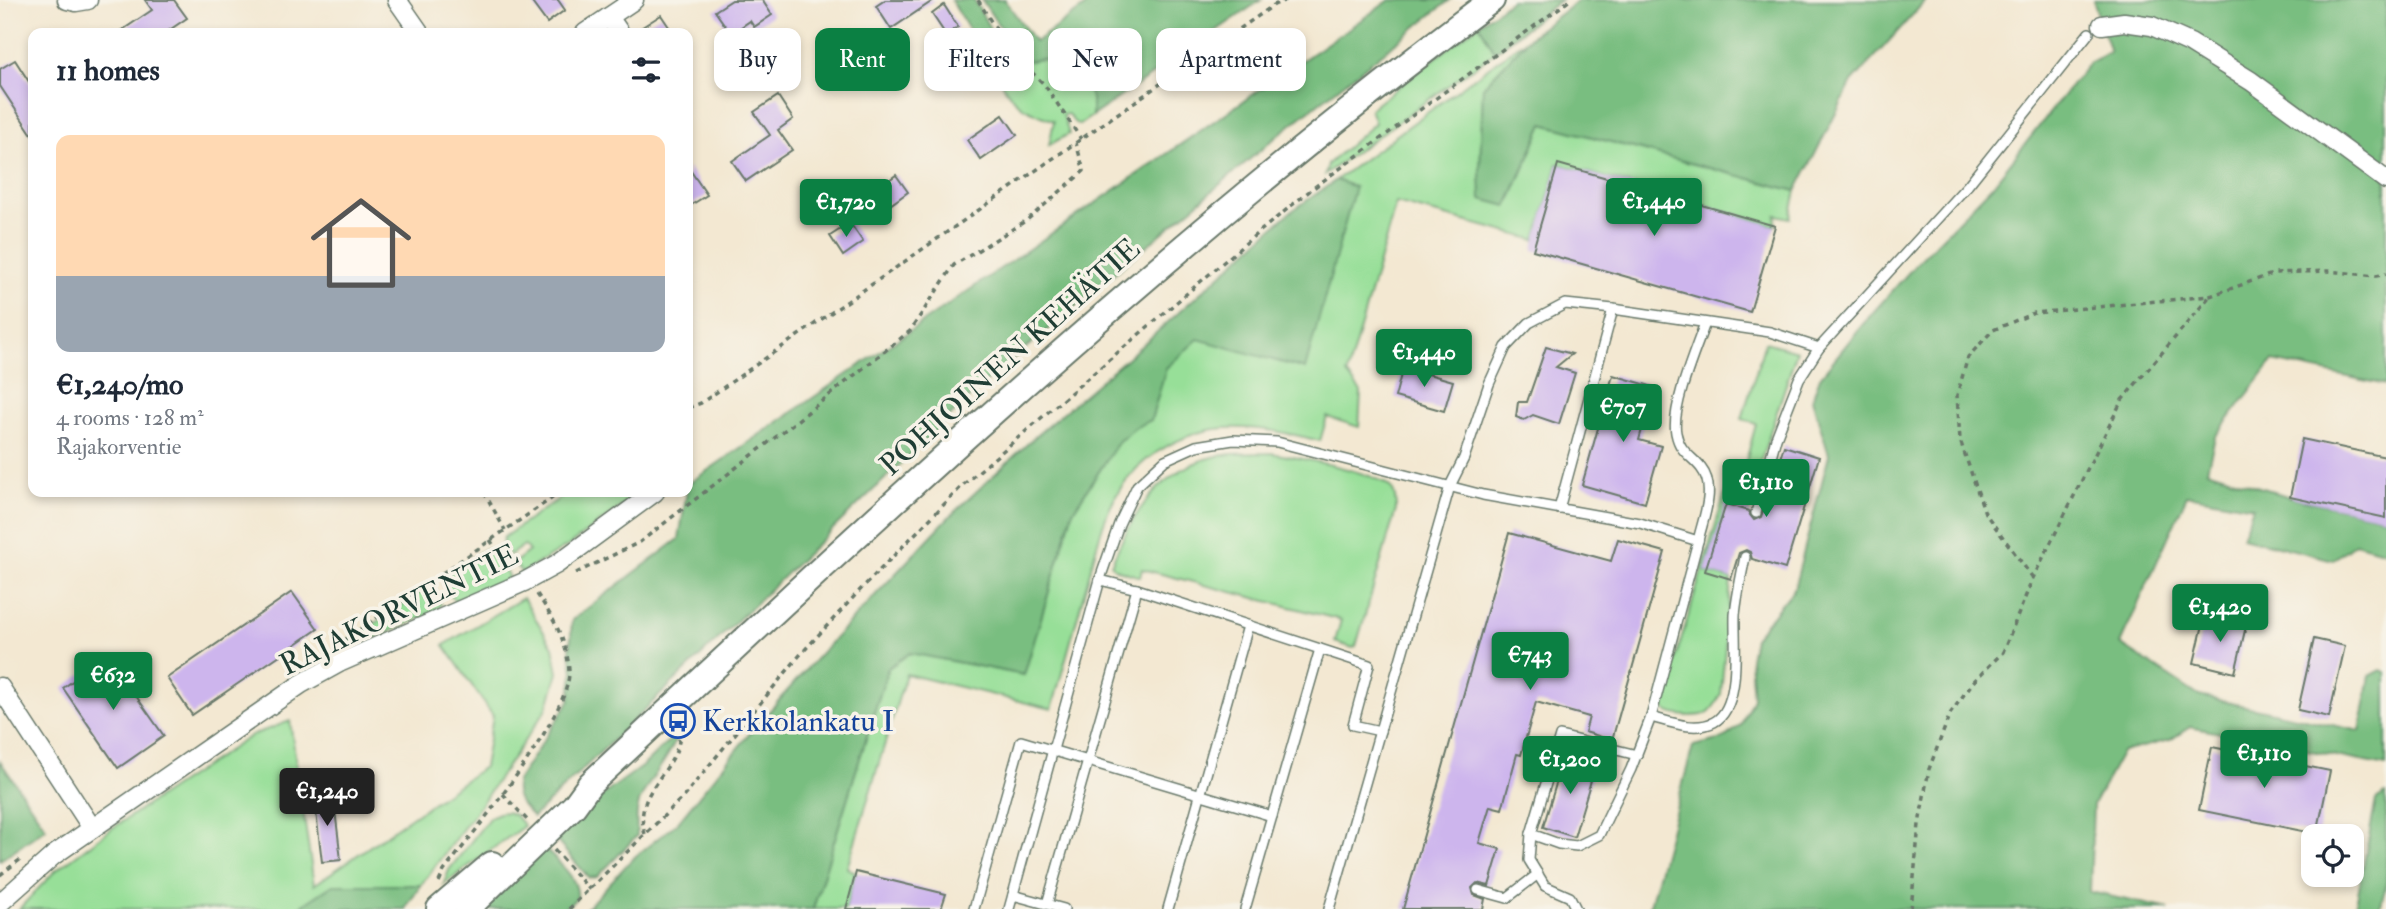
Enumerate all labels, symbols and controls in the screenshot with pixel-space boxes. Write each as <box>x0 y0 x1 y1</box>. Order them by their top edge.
chip: Buy <box>714 28 801 91</box>
chip: Rent <box>815 28 910 91</box>
chip: Filters <box>924 28 1034 91</box>
chip: New <box>1048 28 1142 91</box>
chip: Apartment <box>1156 28 1306 91</box>
icon: filters <box>627 51 665 89</box>
text: 11 homes <box>56 52 160 89</box>
pin: €1,440 <box>1597 178 1711 238</box>
icon: home <box>298 180 424 306</box>
pin: €1,720 <box>789 180 903 239</box>
text: €1,440 <box>1622 186 1686 215</box>
text: €1,720 <box>816 187 876 216</box>
street label: POHJOINEN KEHÄTIE <box>872 230 1148 484</box>
pin: €1,440 <box>1367 330 1481 389</box>
text: €1,440 <box>1392 337 1456 366</box>
text: €1,240/mo <box>56 366 184 403</box>
pin: €707 <box>1582 384 1664 444</box>
text: €707 <box>1600 392 1646 421</box>
text: 4 rooms · 128 m² <box>56 403 204 432</box>
text: Rajakorventie <box>56 432 181 461</box>
pin: €1,110 <box>1709 460 1823 519</box>
text: €1,110 <box>1738 467 1794 496</box>
street label: RAJAKORVENTIE <box>274 536 524 684</box>
pin: €1,420 <box>2163 584 2277 644</box>
text: €1,420 <box>2188 592 2252 621</box>
pin: €743 <box>1489 632 1571 692</box>
text: €743 <box>1508 640 1552 669</box>
pin: €632 <box>72 652 154 712</box>
text: €632 <box>90 660 136 689</box>
bus stop icon: Kerkkolankatu I <box>659 702 697 740</box>
place label: Kerkkolankatu I <box>702 703 894 740</box>
pin: €1,110 <box>2207 730 2321 790</box>
pin: €1,200 <box>1513 736 1627 796</box>
text: €1,110 <box>2236 738 2292 767</box>
text: €1,200 <box>1539 744 1601 773</box>
pin: €1,240 <box>270 768 384 828</box>
text: €1,240 <box>296 776 358 805</box>
map controls <box>2301 824 2364 887</box>
button: locate <box>2301 824 2364 887</box>

